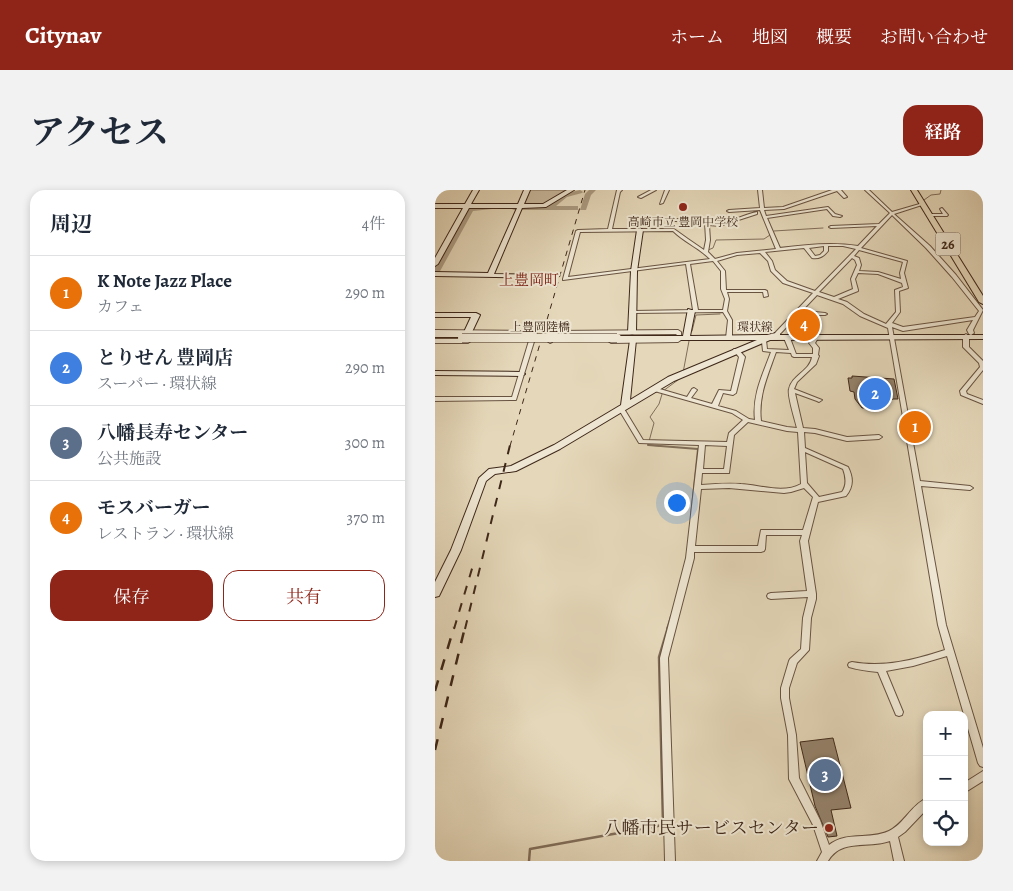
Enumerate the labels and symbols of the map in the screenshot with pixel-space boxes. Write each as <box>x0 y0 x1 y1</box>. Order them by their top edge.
marker: 高崎市立 豊岡中学校 <box>677 201 689 213</box>
place label: 高崎市立 豊岡中学校 <box>628 214 738 230</box>
road number: 26 <box>935 232 961 256</box>
district label: 上豊岡町 <box>499 270 559 290</box>
pin: 4 <box>788 306 820 344</box>
street label: 上豊岡陸橋 <box>510 319 570 335</box>
street label: 環状線 <box>737 319 773 335</box>
pin: 2 <box>859 375 891 413</box>
pin: 1 <box>899 408 931 446</box>
your location <box>664 490 690 516</box>
pin: 3 <box>809 756 841 794</box>
place label: 八幡市民サービスセンター <box>604 816 819 840</box>
marker: 八幡市民サービスセンター <box>823 822 835 834</box>

